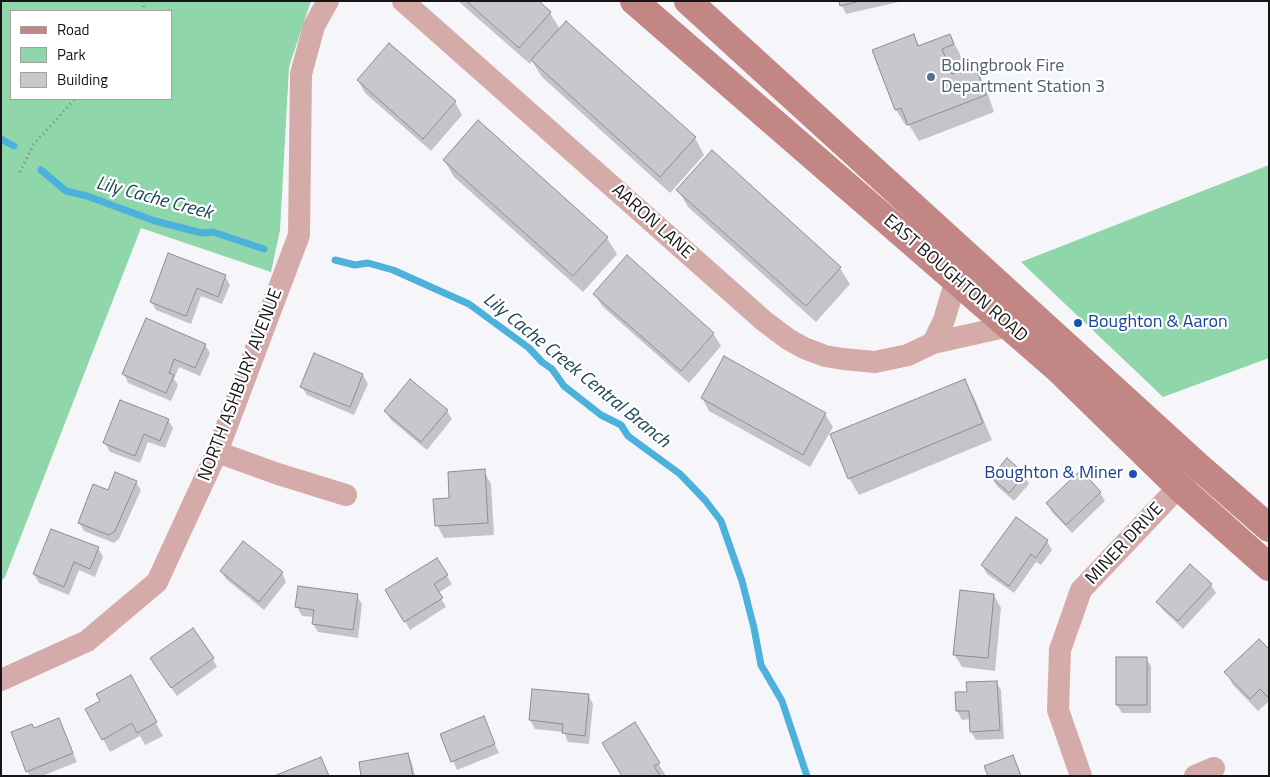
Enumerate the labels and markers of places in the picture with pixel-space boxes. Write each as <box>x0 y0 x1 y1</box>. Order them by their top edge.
place label: Bolingbrook Fire Department Station 3 <box>941 56 1105 98</box>
marker: Bolingbrook Fire Department Station 3 <box>925 71 937 83</box>
place label: Boughton & Aaron <box>1088 312 1228 334</box>
marker: Boughton & Aaron <box>1072 317 1084 329</box>
place label: Boughton & Miner <box>984 463 1123 485</box>
marker: Boughton & Miner <box>1127 468 1139 480</box>

